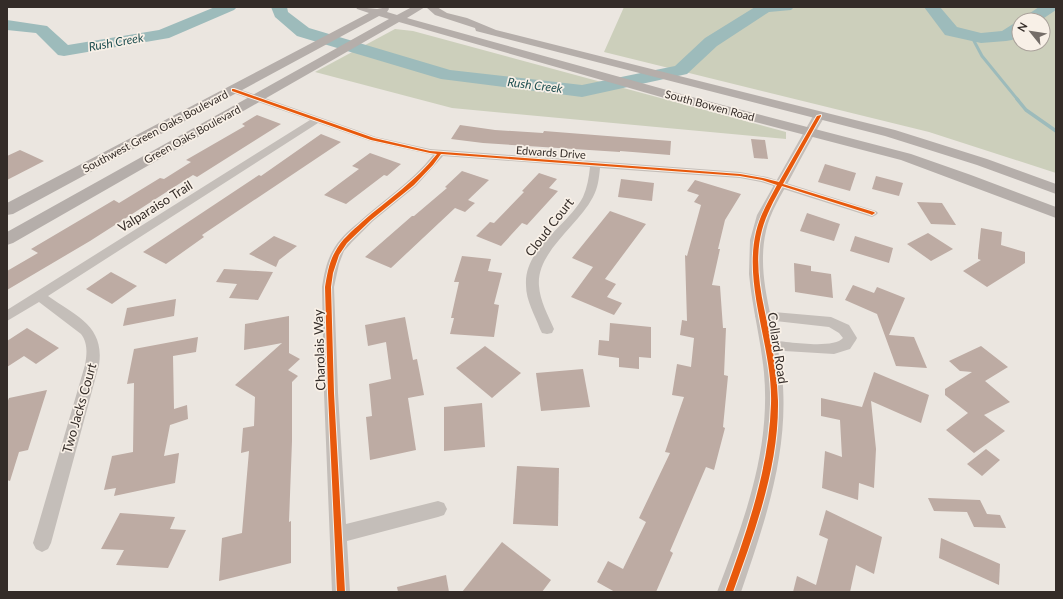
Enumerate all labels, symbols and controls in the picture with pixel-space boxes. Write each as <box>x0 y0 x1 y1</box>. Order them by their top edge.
north arrow <box>1011 12 1051 52</box>
text: N <box>1014 20 1030 34</box>
water label: Rush Creek <box>87 30 145 54</box>
water label: Rush Creek <box>507 74 564 96</box>
street label: Southwest Green Oaks Boulevard <box>80 87 230 175</box>
street label: South Bowen Road <box>664 87 756 123</box>
street label: Green Oaks Boulevard <box>141 102 243 166</box>
street label: Edwards Drive <box>516 143 587 161</box>
street label: Valparaiso Trail <box>115 177 195 235</box>
street label: Cloud Court <box>521 194 577 259</box>
street label: Charolais Way <box>310 309 328 391</box>
street label: Collard Road <box>764 311 792 385</box>
street label: Two Jacks Court <box>58 361 100 455</box>

